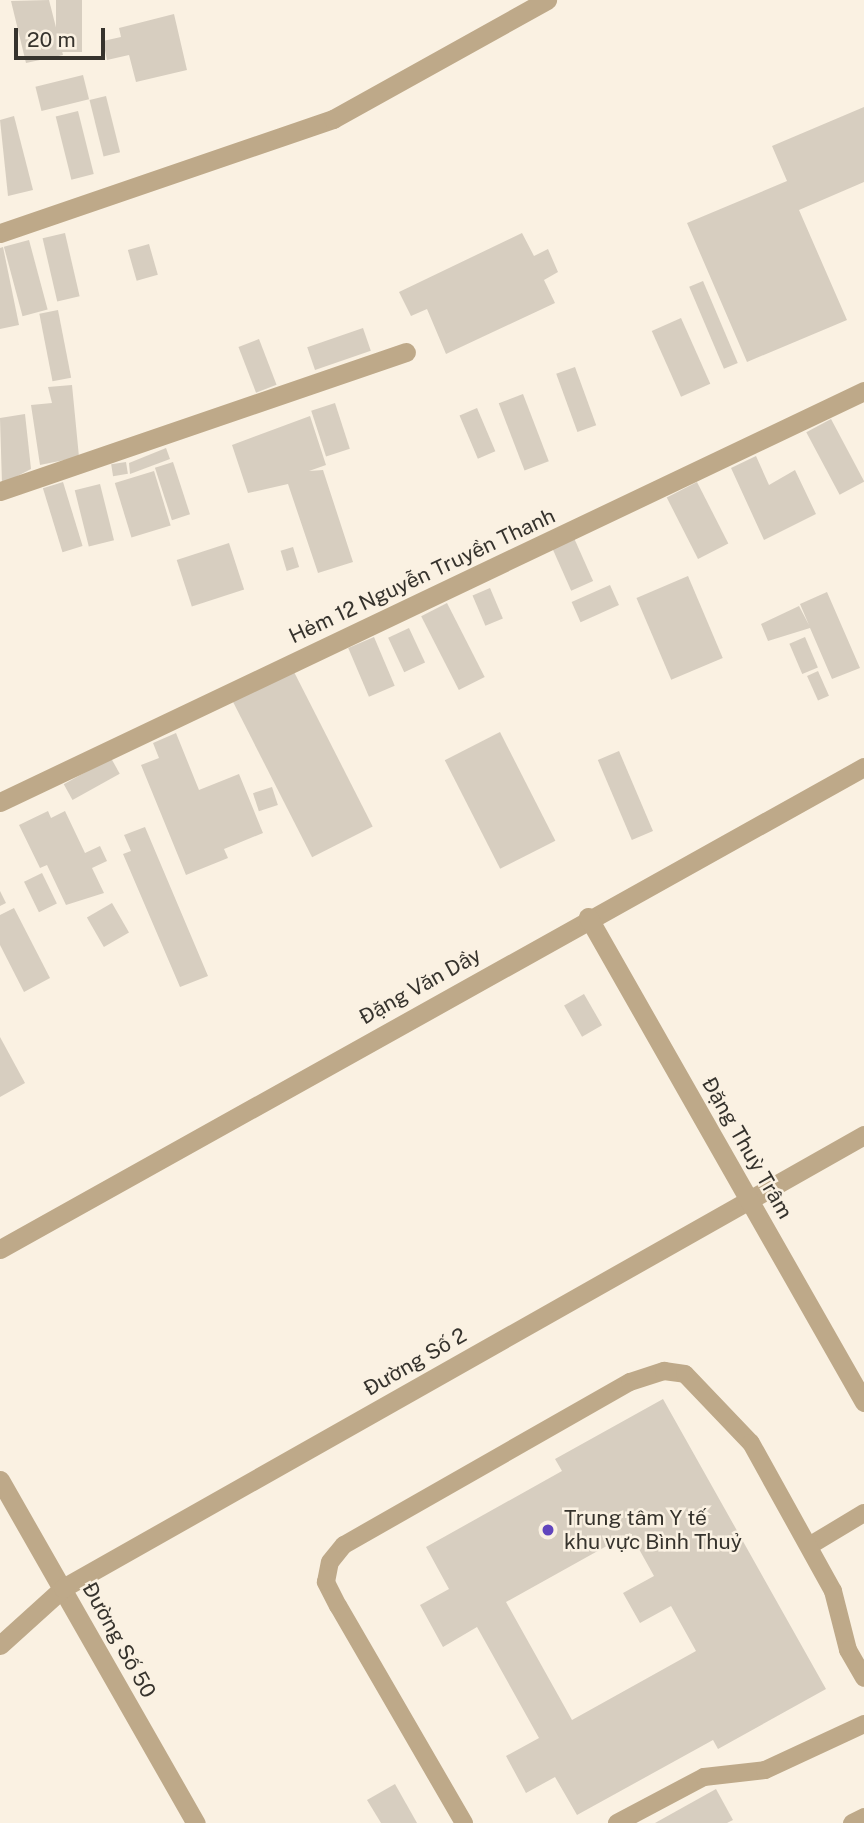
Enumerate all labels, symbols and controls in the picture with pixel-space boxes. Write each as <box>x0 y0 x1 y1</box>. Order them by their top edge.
scale bar <box>18 14 108 58</box>
text: 20 m <box>27 27 76 52</box>
street label: Hẻm 12 Nguyễn Truyền Thanh <box>285 503 559 649</box>
street label: Đặng Văn Dầy <box>354 942 486 1030</box>
street label: Đặng Thuỳ Trâm <box>696 1073 798 1223</box>
street label: Đường Số 2 <box>359 1322 471 1402</box>
place label: Trung tâm Y tế khu vực Bình Thuỷ <box>564 1505 742 1555</box>
marker: Trung tâm Y tế khu vực Bình Thuỷ <box>538 1520 558 1540</box>
street label: Đường Số 50 <box>77 1578 161 1702</box>

